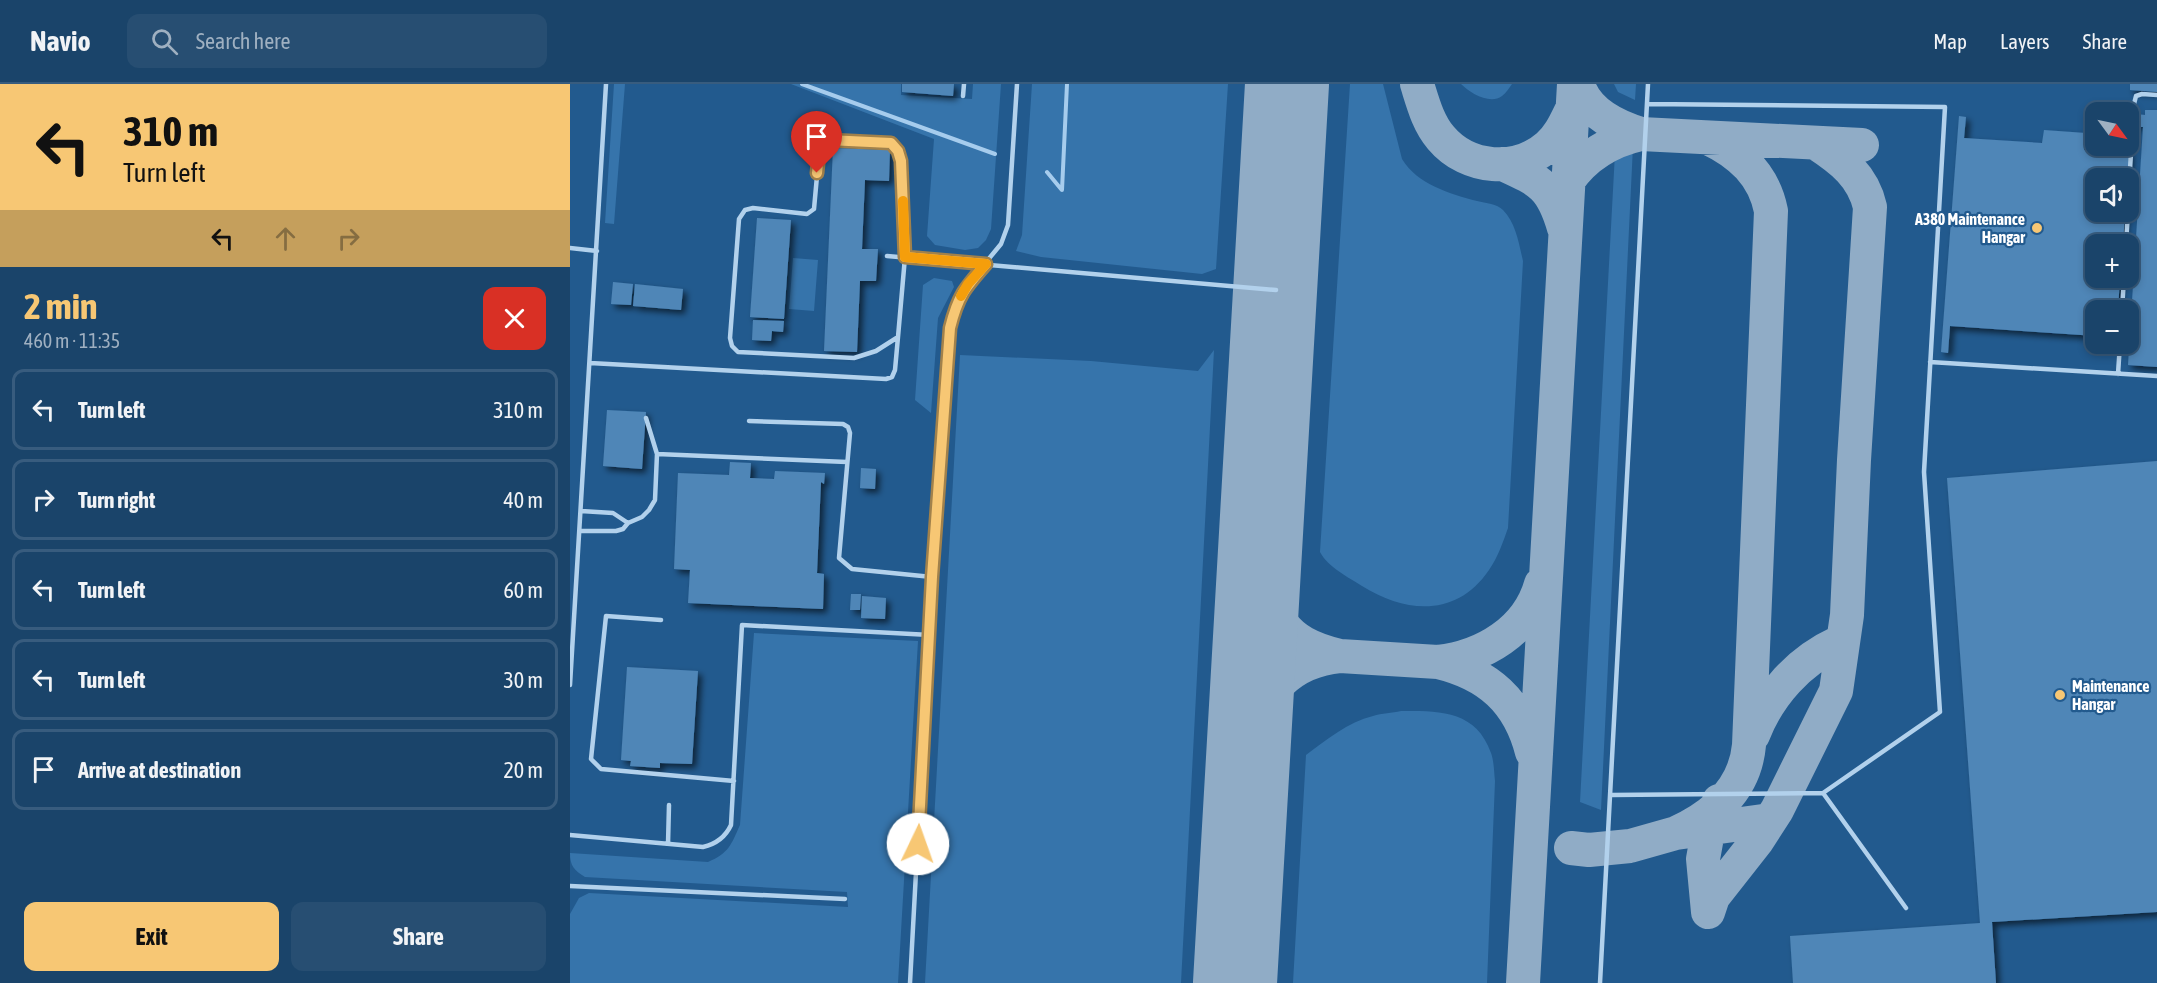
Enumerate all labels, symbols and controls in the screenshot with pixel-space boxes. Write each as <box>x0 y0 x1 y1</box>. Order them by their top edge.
search box <box>127 14 547 68</box>
text: Navio <box>30 25 91 57</box>
icon: search <box>148 25 181 58</box>
text: Search here <box>196 28 291 54</box>
text: Map <box>1933 29 1967 53</box>
text: Layers <box>2000 29 2050 53</box>
text: Share <box>2083 29 2127 53</box>
north arrow <box>2085 102 2139 156</box>
map controls <box>2085 102 2139 354</box>
text: 310 m <box>123 107 218 155</box>
icon: left <box>24 108 102 186</box>
pin <box>791 111 842 173</box>
icon: arrive <box>800 120 833 153</box>
text: Turn left <box>123 157 206 188</box>
button: sound <box>2085 168 2139 222</box>
place label: A380 Maintenance Hangar <box>1914 210 2025 246</box>
marker: A380 Maintenance Hangar <box>2030 221 2044 235</box>
icon: left <box>206 222 239 255</box>
icon: ahead <box>269 222 302 255</box>
icon: right <box>332 222 365 255</box>
button: + <box>2085 234 2139 288</box>
text: 2 min <box>24 285 98 327</box>
button: close <box>483 287 546 350</box>
button: − <box>2085 300 2139 354</box>
text: 460 m · 11:35 <box>24 329 120 352</box>
icon: left <box>27 393 60 426</box>
text: Turn left <box>78 397 145 423</box>
text: 310 m <box>493 397 543 423</box>
icon: right <box>27 483 60 516</box>
text: Turn right <box>78 487 155 513</box>
text: 40 m <box>503 487 543 513</box>
icon: left <box>27 573 60 606</box>
text: Turn left <box>78 577 145 603</box>
text: 60 m <box>503 577 543 603</box>
icon: left <box>27 663 60 696</box>
text: Turn left <box>78 667 145 693</box>
text: 30 m <box>503 667 543 693</box>
place label: Maintenance Hangar <box>2072 677 2149 713</box>
marker: Maintenance Hangar <box>2053 688 2067 702</box>
icon: arrive <box>27 753 60 786</box>
text: Arrive at destination <box>78 757 241 783</box>
text: 20 m <box>503 757 543 783</box>
position arrow <box>886 812 950 876</box>
button: Exit <box>24 902 279 971</box>
button: Share <box>291 902 546 971</box>

